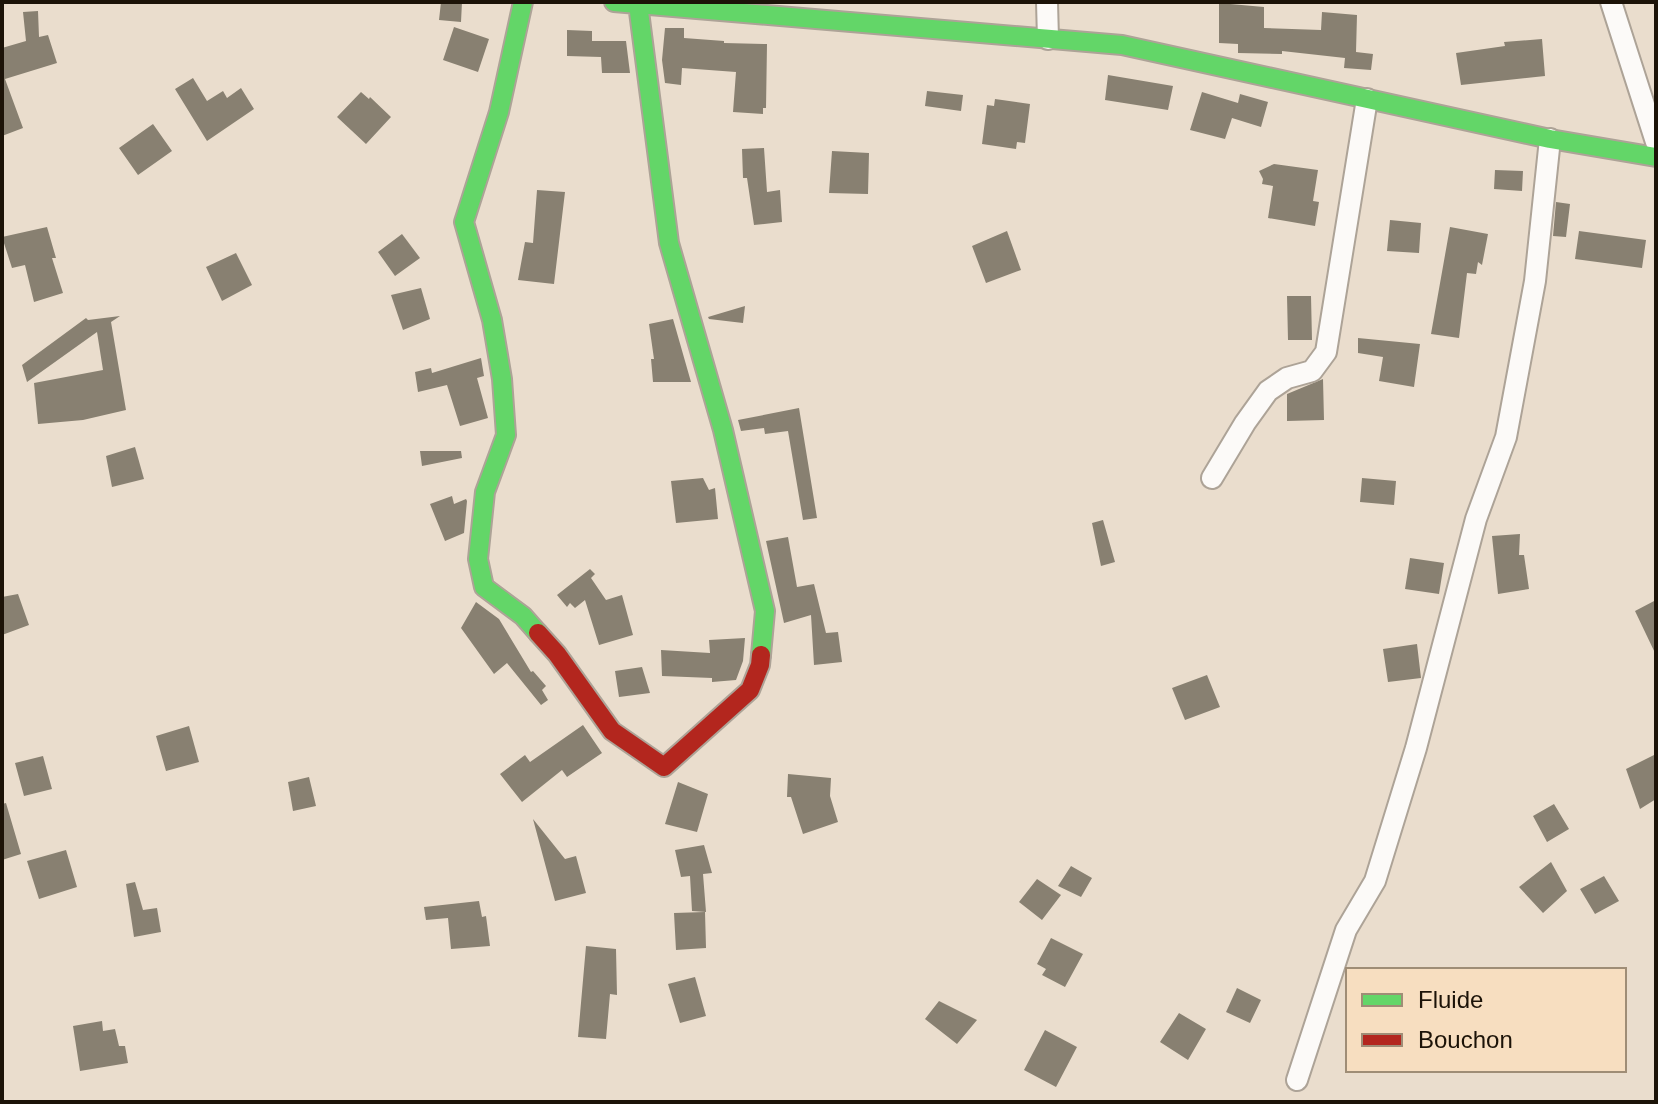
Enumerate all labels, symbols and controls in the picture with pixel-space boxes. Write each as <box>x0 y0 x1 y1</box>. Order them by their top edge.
legend <box>1346 968 1626 1072</box>
text: Fluide <box>1418 986 1483 1013</box>
text: Bouchon <box>1418 1026 1513 1053</box>

